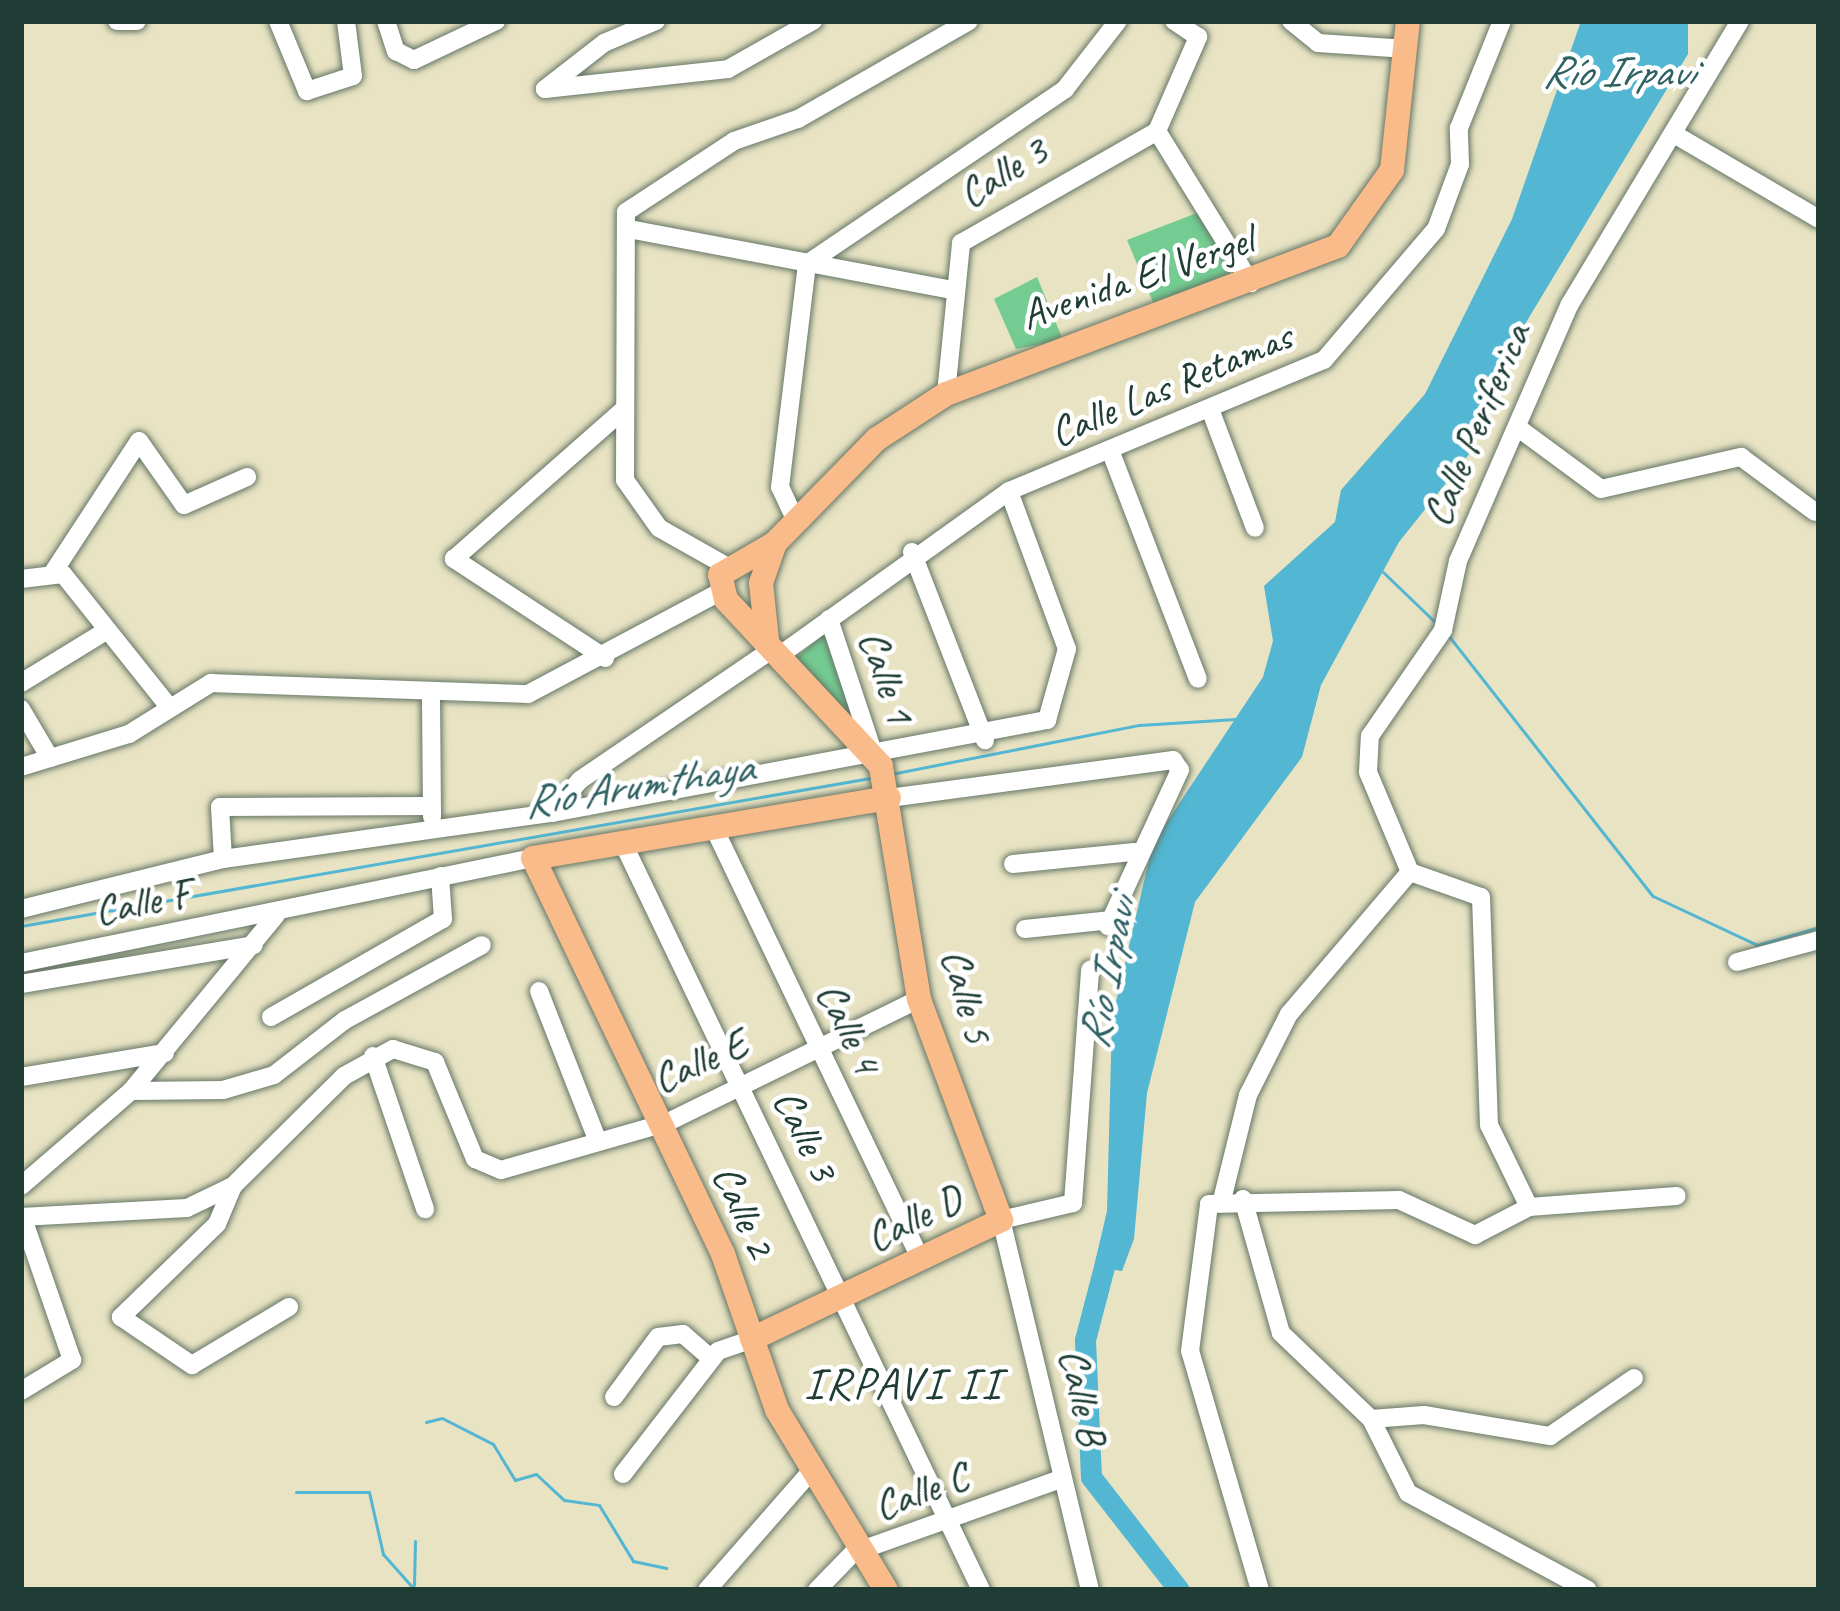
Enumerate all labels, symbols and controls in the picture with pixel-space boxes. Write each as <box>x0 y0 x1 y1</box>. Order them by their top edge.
water label: Río Irpavi <box>1541 45 1695 99</box>
street label: Calle 3 <box>949 126 1057 220</box>
street label: Avenida El Vergel <box>1014 215 1260 341</box>
street label: Calle Las Retamas <box>1041 311 1301 459</box>
street label: Calle Periferica <box>1412 318 1542 532</box>
street label: Calle 1 <box>847 624 925 730</box>
water label: Río Arumthaya <box>520 740 756 830</box>
street label: Calle F <box>90 869 194 937</box>
water label: Río Irpavi <box>1066 893 1148 1053</box>
street label: Calle 5 <box>929 944 1003 1048</box>
street label: Calle 4 <box>805 974 891 1082</box>
street label: Calle E <box>645 1019 755 1105</box>
street label: Calle 3 <box>762 1081 848 1189</box>
street label: Calle 2 <box>701 1157 785 1265</box>
street label: Calle D <box>858 1174 970 1264</box>
street label: Calle B <box>1047 1344 1117 1450</box>
district label: IRPAVI II <box>804 1357 1002 1411</box>
street label: Calle C <box>867 1452 975 1532</box>

